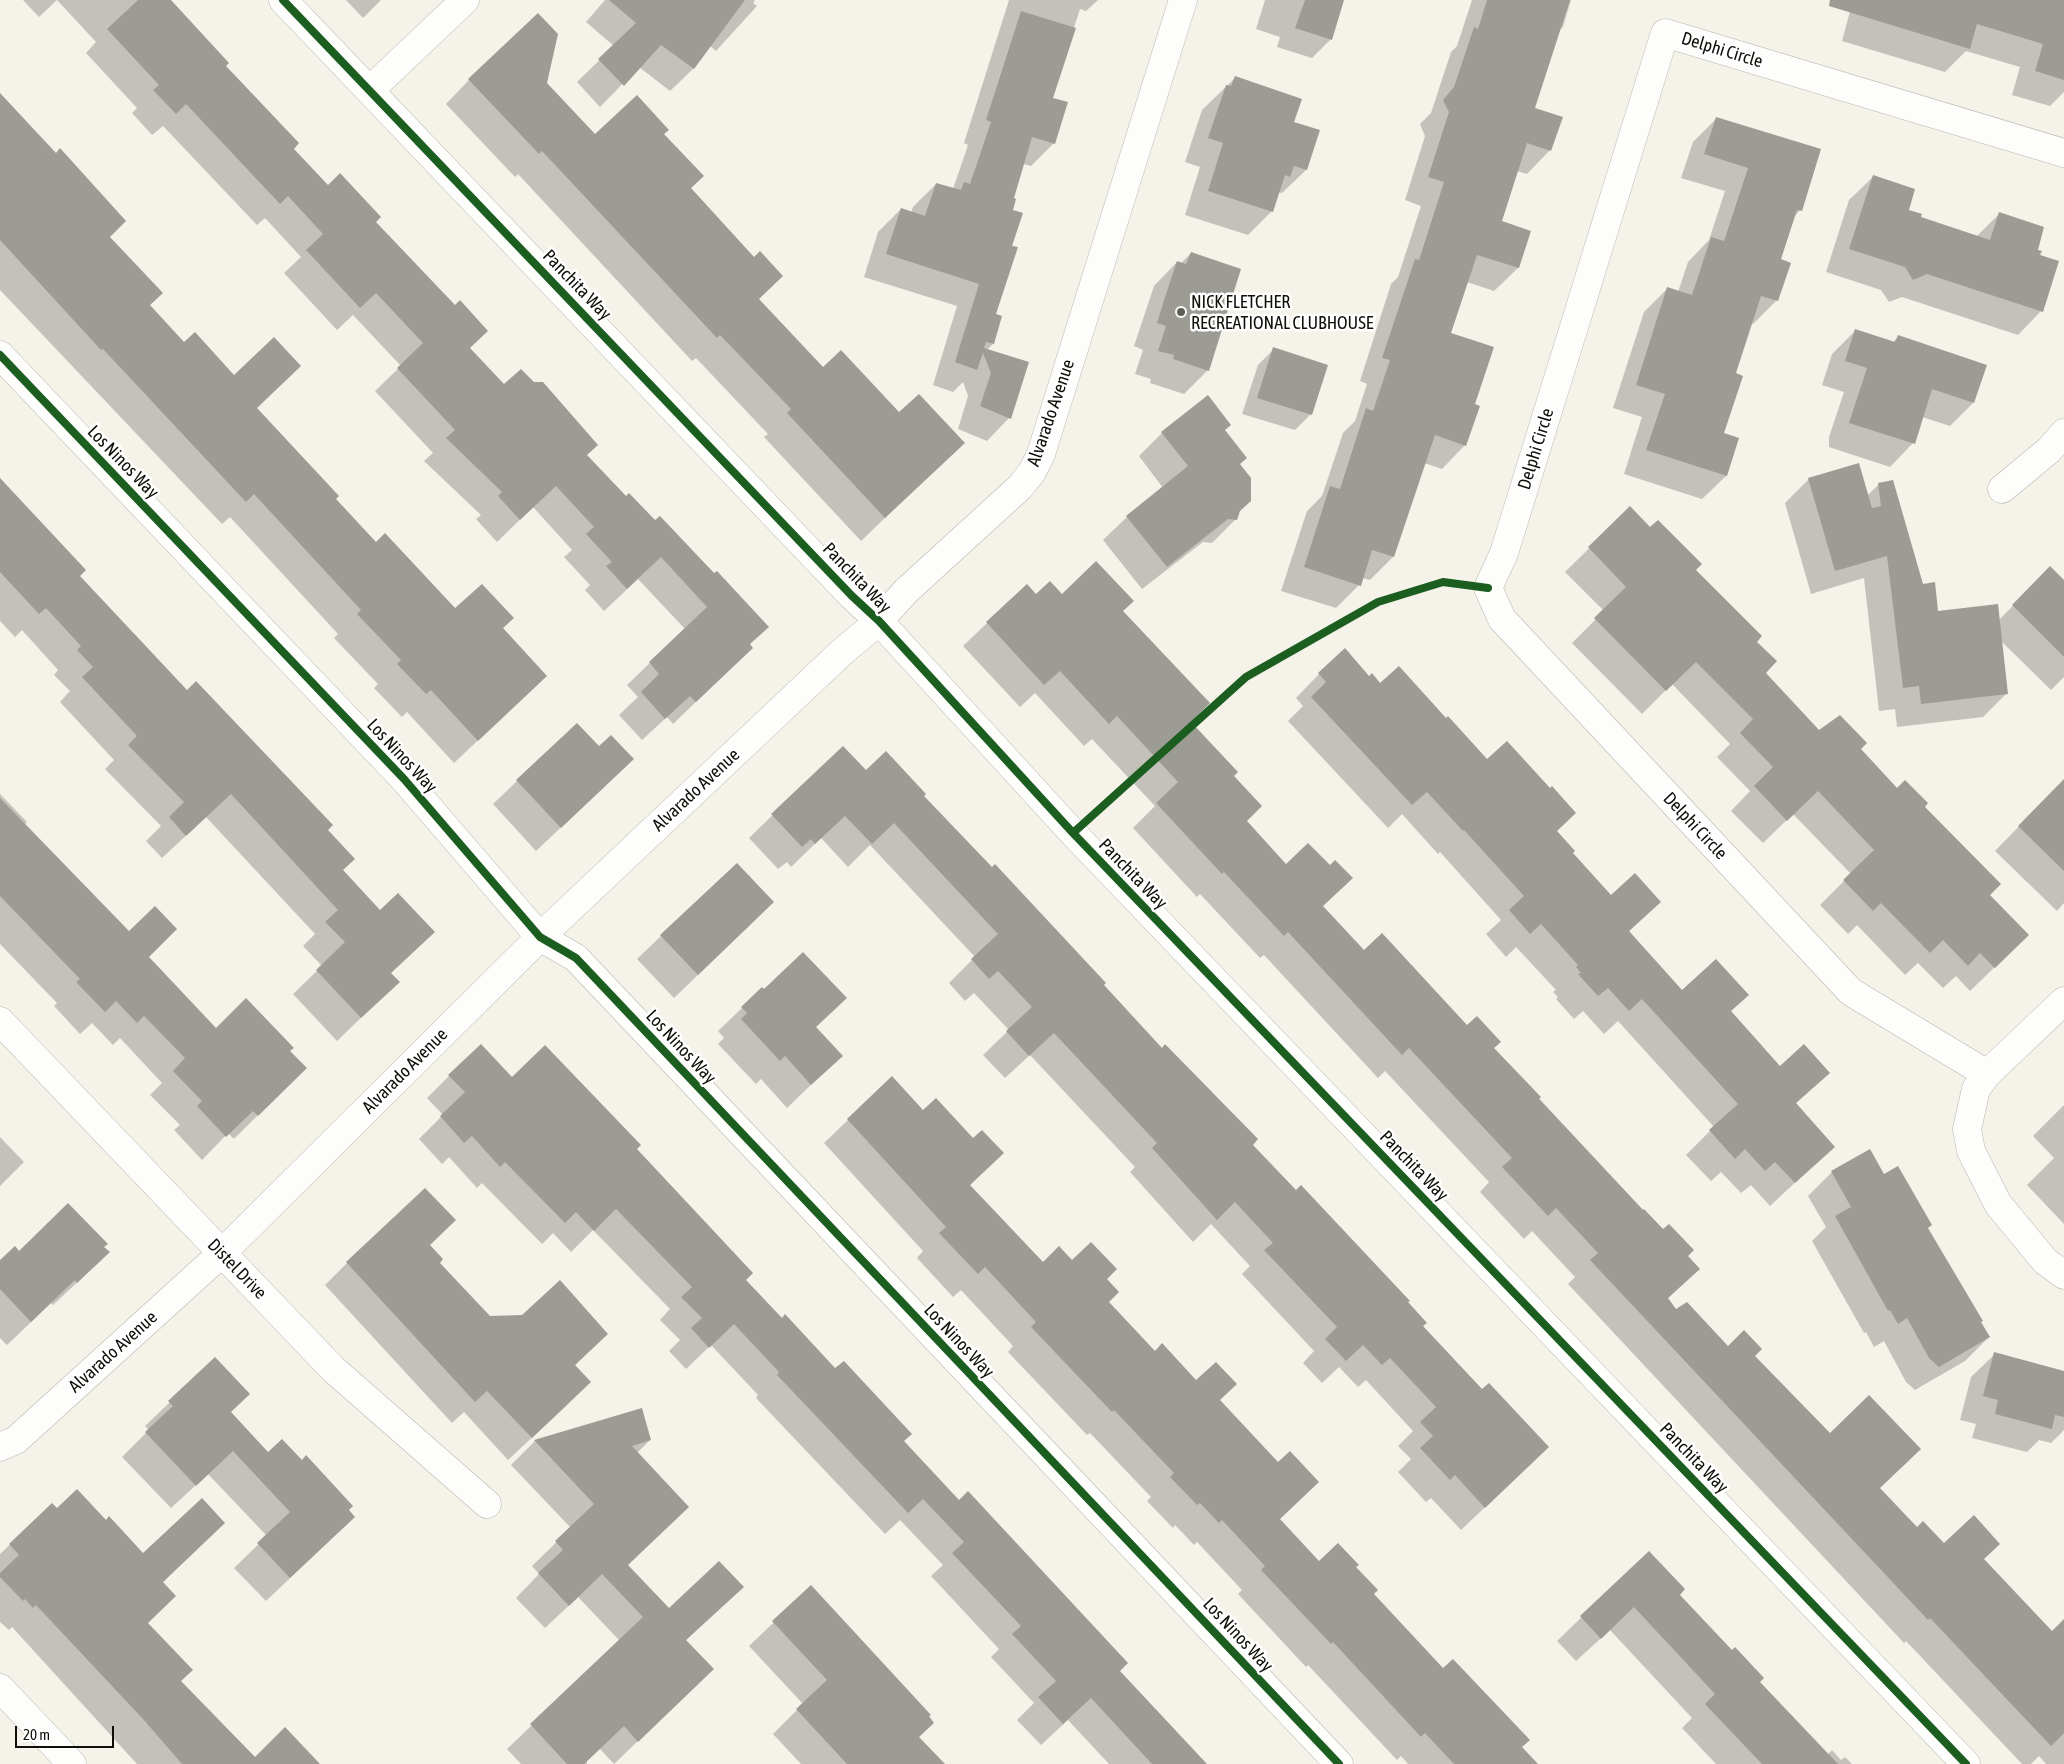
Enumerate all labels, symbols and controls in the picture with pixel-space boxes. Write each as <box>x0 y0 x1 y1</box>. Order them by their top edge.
street label: Delphi Circle <box>1679 27 1765 73</box>
street label: Panchita Way <box>538 245 616 325</box>
place label: NICK FLETCHER RECREATIONAL CLUBHOUSE <box>1191 291 1373 334</box>
marker: NICK FLETCHER RECREATIONAL CLUBHOUSE <box>1175 306 1187 318</box>
street label: Alvarado Avenue <box>1023 357 1079 469</box>
street label: Delphi Circle <box>1513 406 1559 492</box>
street label: Los Ninos Way <box>83 421 163 503</box>
street label: Panchita Way <box>818 538 896 618</box>
street label: Los Ninos Way <box>362 715 442 797</box>
street label: Alvarado Avenue <box>648 744 744 836</box>
street label: Delphi Circle <box>1659 788 1731 864</box>
street label: Panchita Way <box>1094 834 1172 914</box>
street label: Los Ninos Way <box>641 1006 721 1088</box>
street label: Alvarado Avenue <box>358 1024 452 1118</box>
street label: Panchita Way <box>1375 1126 1453 1206</box>
street label: Distel Drive <box>203 1234 271 1304</box>
street label: Los Ninos Way <box>919 1300 999 1382</box>
street label: Alvarado Avenue <box>64 1307 162 1397</box>
street label: Panchita Way <box>1655 1418 1733 1498</box>
street label: Los Ninos Way <box>1198 1594 1278 1676</box>
scale bar <box>18 1716 116 1748</box>
text: 20 m <box>23 1726 50 1743</box>

